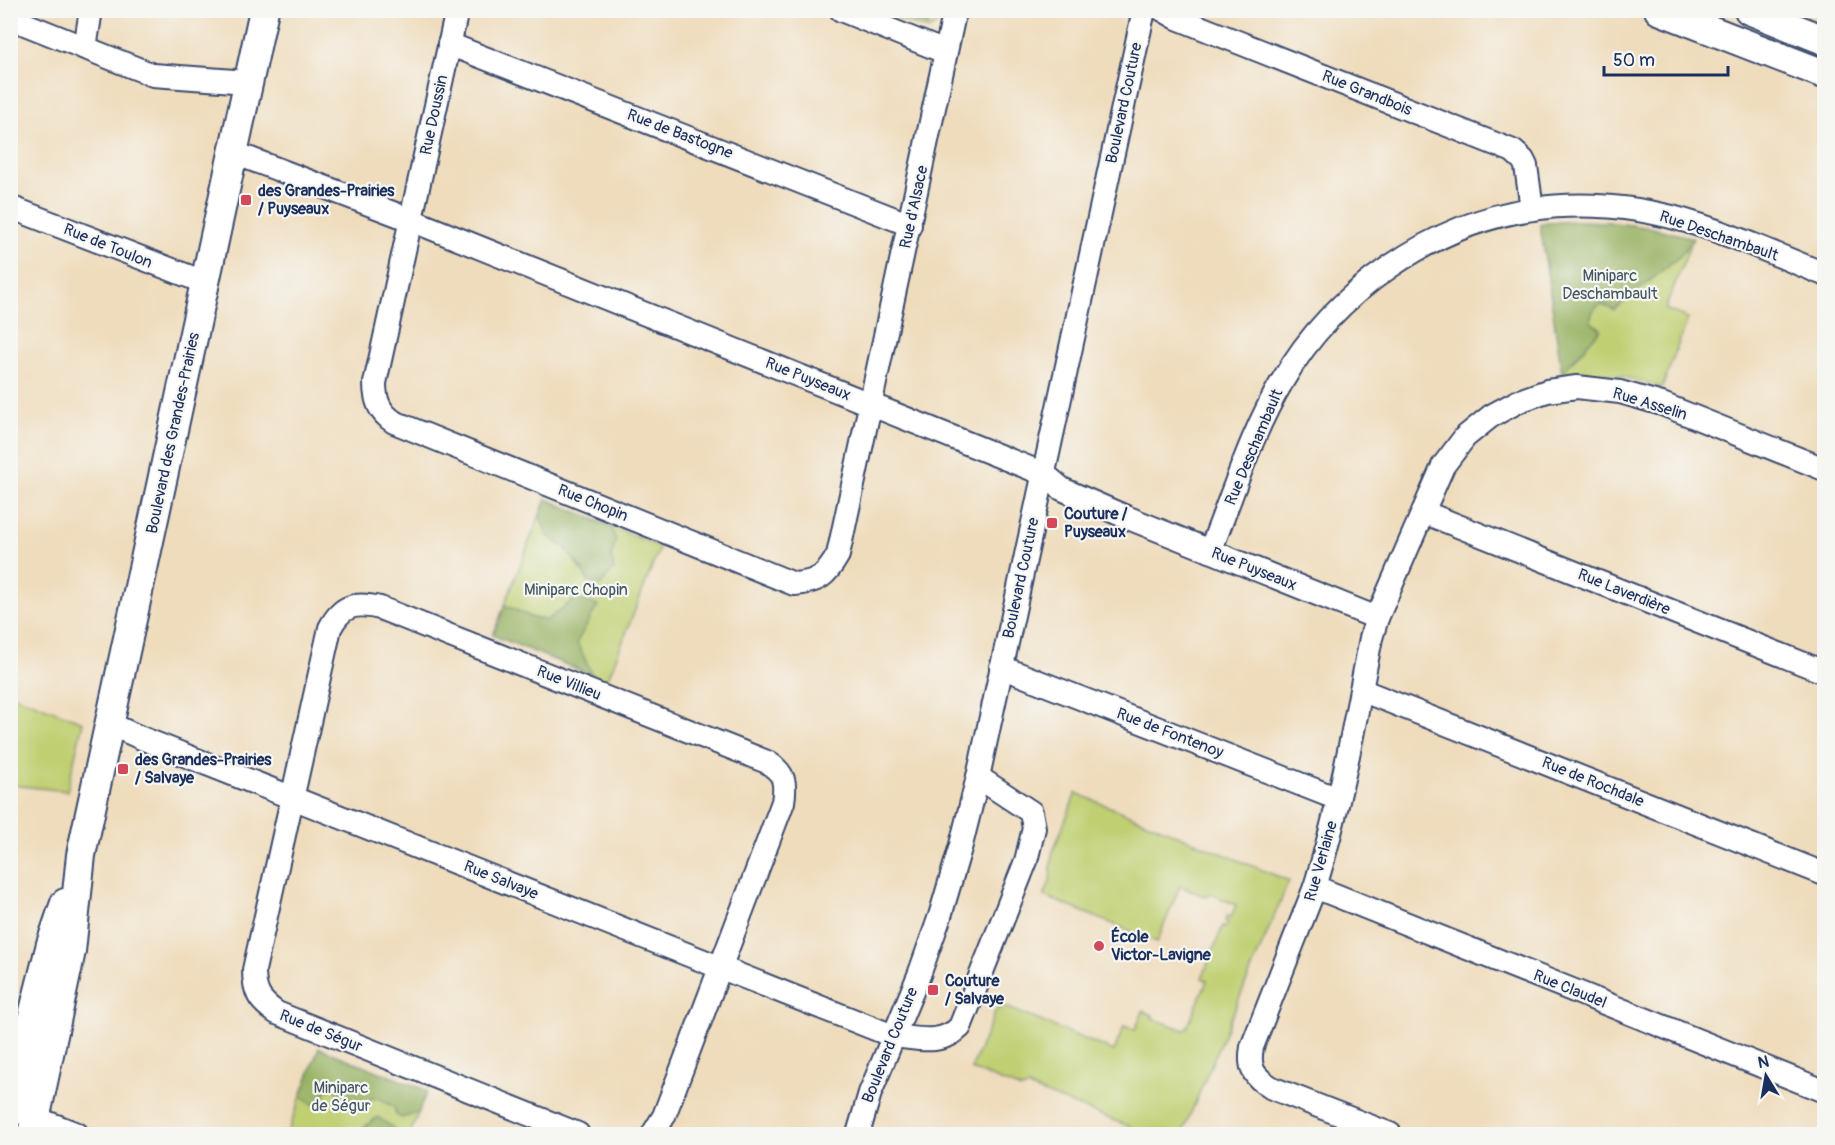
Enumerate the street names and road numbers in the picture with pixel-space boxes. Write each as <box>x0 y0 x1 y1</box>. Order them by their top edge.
street label: Boulevard Couture <box>1101 41 1147 165</box>
street label: Rue Grandbois <box>1319 66 1415 120</box>
street label: Rue Doussin <box>416 73 452 157</box>
street label: Rue de Bastogne <box>624 105 736 163</box>
street label: Rue d'Alsace <box>895 163 933 250</box>
street label: Rue Deschambault <box>1657 206 1782 266</box>
street label: Rue de Toulon <box>61 219 155 273</box>
street label: Boulevard des Grandes-Prairies <box>142 331 204 535</box>
street label: Rue Puyseaux <box>762 353 854 405</box>
street label: Rue Asselin <box>1610 383 1690 425</box>
street label: Rue Deschambault <box>1221 385 1288 508</box>
street label: Rue Chopin <box>555 480 631 526</box>
street label: Boulevard Couture <box>998 516 1044 640</box>
street label: Rue Puyseaux <box>1208 543 1300 595</box>
street label: Rue Laverdière <box>1575 564 1673 620</box>
street label: Rue Villieu <box>534 661 604 705</box>
street label: Rue de Fontenoy <box>1114 703 1226 763</box>
street label: Rue de Rochdale <box>1539 752 1647 812</box>
street label: Rue Verlaine <box>1300 818 1342 904</box>
street label: Rue Salvaye <box>461 856 541 904</box>
street label: Rue Claudel <box>1530 965 1610 1013</box>
street label: Boulevard Couture <box>858 984 922 1106</box>
street label: Rue de Ségur <box>277 1005 366 1057</box>

